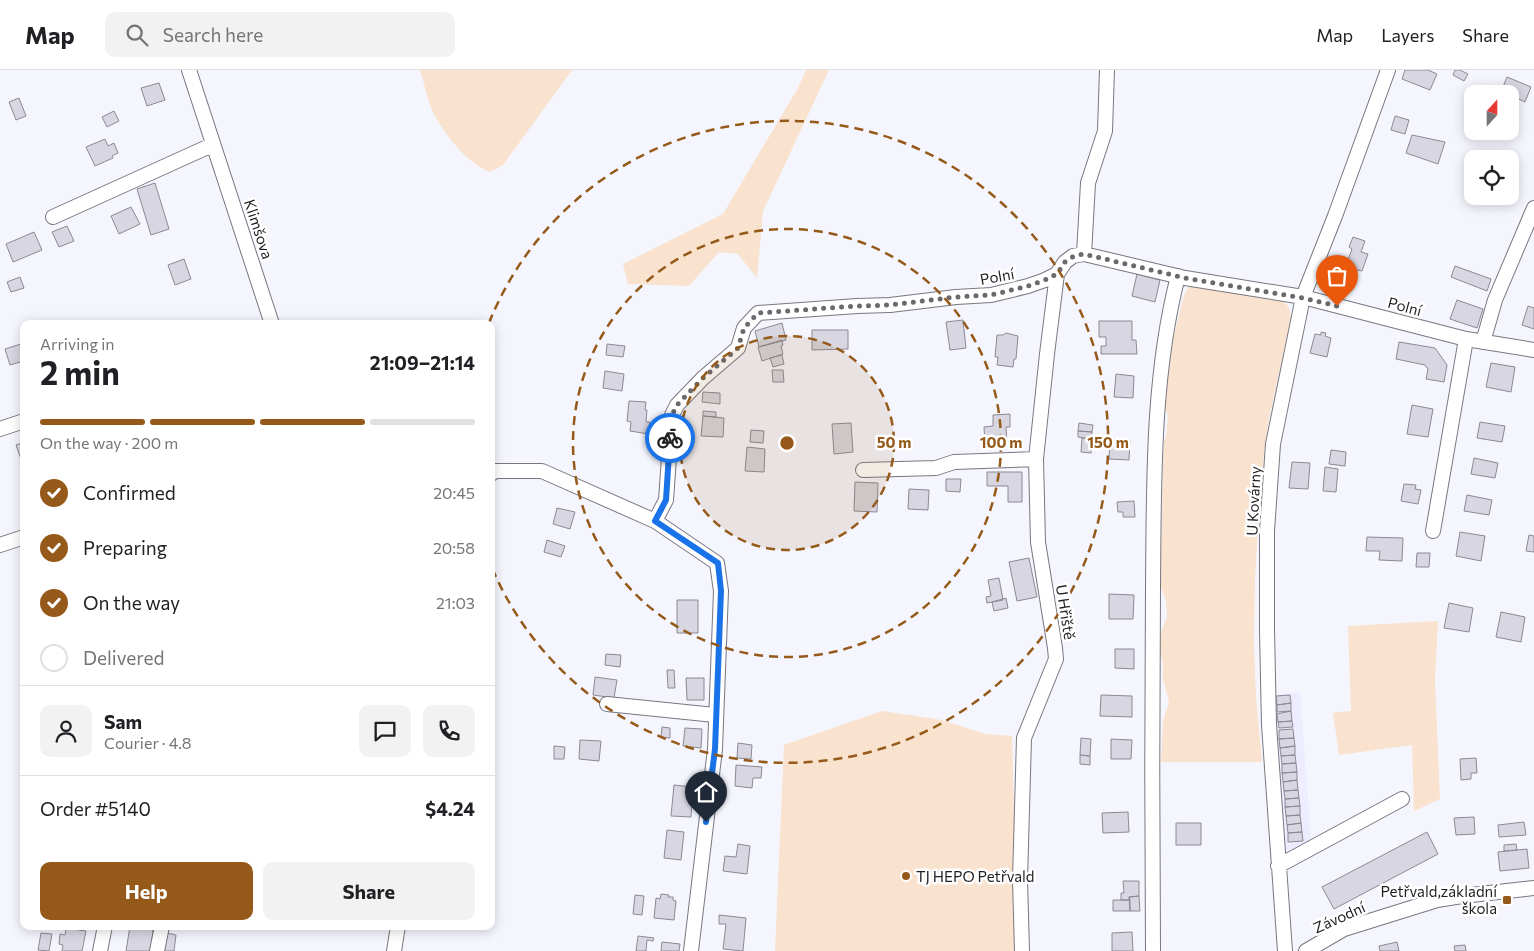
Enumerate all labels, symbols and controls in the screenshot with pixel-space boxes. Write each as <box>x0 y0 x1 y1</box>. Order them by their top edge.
search box <box>105 12 455 57</box>
text: Map <box>25 20 75 49</box>
icon: search <box>123 21 151 49</box>
text: Search here <box>163 23 263 46</box>
text: Map <box>1316 24 1353 46</box>
text: Layers <box>1381 24 1434 46</box>
text: Share <box>1462 24 1509 46</box>
north arrow <box>1464 85 1519 140</box>
map controls <box>1464 85 1519 205</box>
button: locate <box>1464 150 1519 205</box>
street label: Klimšova <box>241 197 277 261</box>
pin <box>1316 255 1358 306</box>
icon: bag <box>1323 262 1351 290</box>
street label: Polní <box>979 264 1017 288</box>
street label: Polní <box>1386 293 1425 319</box>
text: Arriving in <box>40 334 114 353</box>
text: 21:09–21:14 <box>370 351 475 374</box>
text: 2 min <box>40 352 120 392</box>
courier <box>645 413 695 463</box>
icon: bike <box>656 424 684 452</box>
text: On the way · 200 m <box>40 433 178 452</box>
text: 50 m <box>877 433 911 451</box>
text: 100 m <box>980 433 1022 451</box>
text: 150 m <box>1087 433 1129 451</box>
centre of rings <box>778 434 796 452</box>
street label: U Kovárny <box>1242 466 1264 536</box>
icon: check <box>40 479 68 507</box>
text: Confirmed <box>83 481 176 504</box>
text: 20:45 <box>433 483 475 502</box>
icon: check <box>40 534 68 562</box>
text: Preparing <box>83 536 167 559</box>
text: 20:58 <box>433 538 475 557</box>
street label: U Hřiště <box>1053 583 1079 641</box>
icon: check <box>40 589 68 617</box>
text: On the way <box>83 591 180 614</box>
text: 21:03 <box>436 593 475 612</box>
text: Delivered <box>83 646 164 669</box>
button: person <box>40 705 92 757</box>
button: chat <box>359 705 411 757</box>
button: phone <box>423 705 475 757</box>
text: Sam <box>104 710 142 733</box>
text: Courier · 4.8 <box>104 733 191 752</box>
pin <box>685 771 727 822</box>
icon: home <box>692 778 720 806</box>
text: Order #5140 <box>40 797 151 820</box>
text: $4.24 <box>425 797 475 820</box>
button: Help <box>40 862 253 920</box>
button: Share <box>263 862 475 920</box>
place label: TJ HEPO Petřvald <box>916 867 1035 885</box>
marker: TJ HEPO Petřvald <box>900 870 912 882</box>
place label: Petřvald,základní škola <box>1380 882 1498 917</box>
marker: Petřvald,základní škola <box>1501 894 1513 906</box>
street label: Závodní <box>1310 897 1369 936</box>

